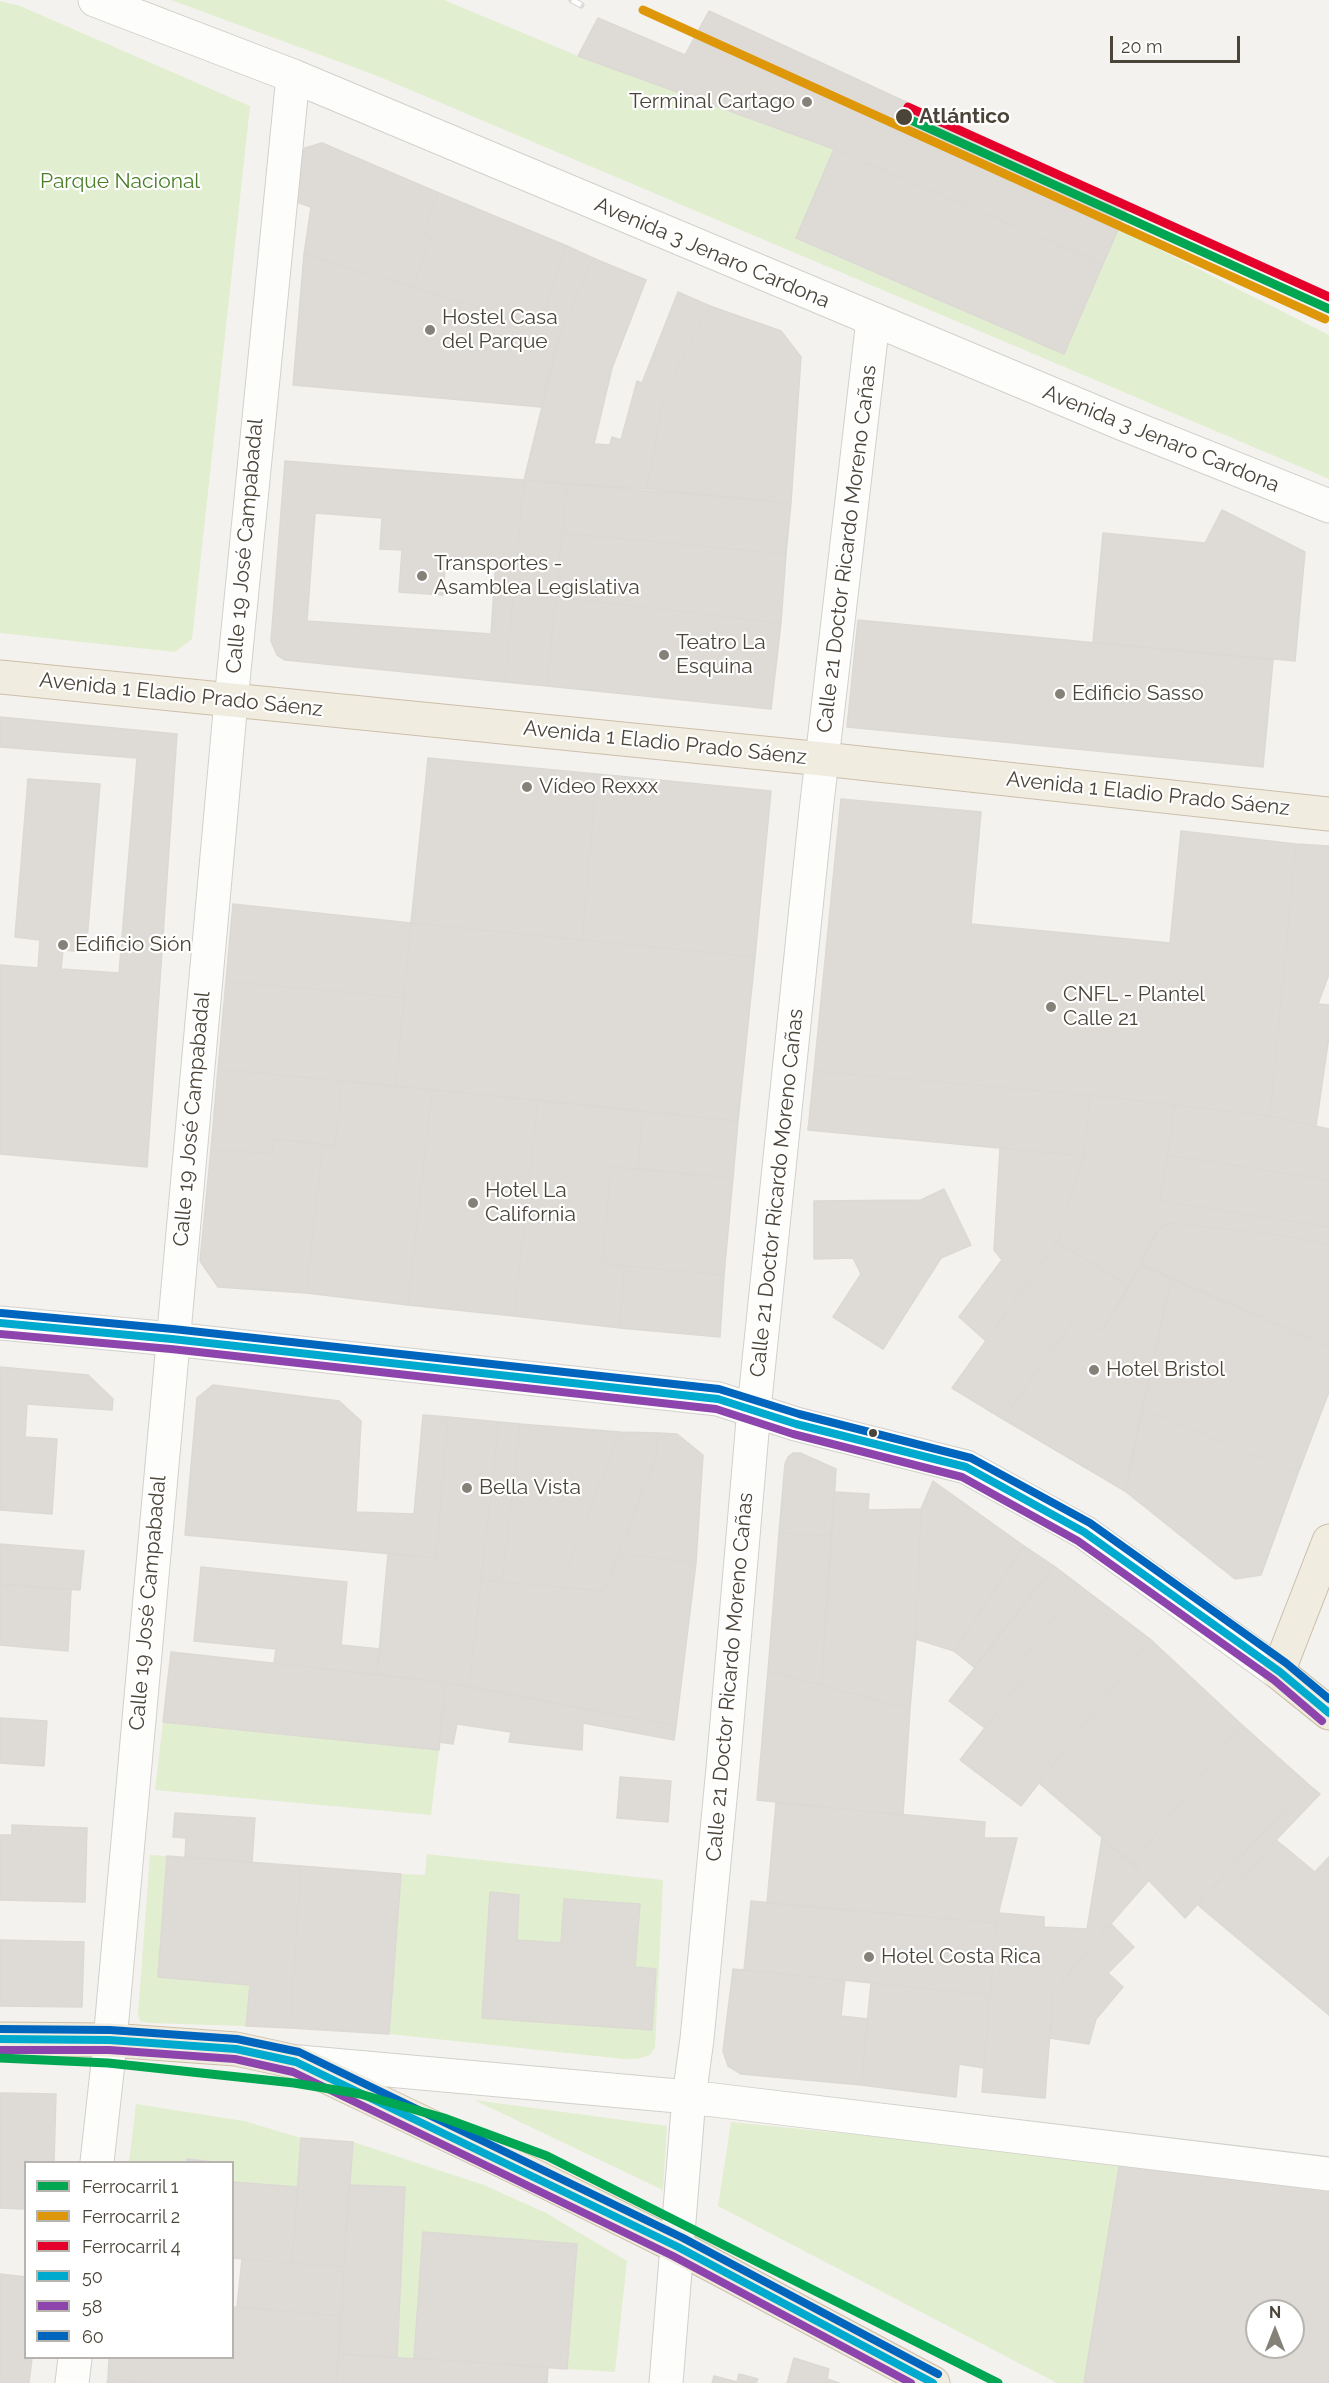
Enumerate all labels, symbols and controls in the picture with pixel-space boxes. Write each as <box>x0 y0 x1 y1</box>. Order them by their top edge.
scale bar <box>1113 24 1244 62</box>
text: 20 m <box>1121 36 1163 57</box>
place label: Terminal Cartago <box>629 89 795 115</box>
marker: Terminal Cartago <box>800 95 814 109</box>
place label: Atlántico <box>919 104 1010 130</box>
marker: Atlántico <box>894 107 914 127</box>
park label: Parque Nacional <box>40 169 200 195</box>
street label: Avenida 3 Jenaro Cardona <box>591 192 833 314</box>
place label: Hostel Casa del Parque <box>442 305 558 355</box>
marker: Hostel Casa del Parque <box>423 323 437 337</box>
street label: Calle 21 Doctor Ricardo Moreno Cañas <box>812 364 882 734</box>
street label: Avenida 3 Jenaro Cardona <box>1039 380 1283 498</box>
street label: Calle 19 José Campabadal <box>221 417 269 675</box>
place label: Transportes - Asamblea Legislativa <box>434 551 640 601</box>
marker: Transportes - Asamblea Legislativa <box>415 569 429 583</box>
place label: Teatro La Esquina <box>676 630 766 680</box>
marker: Teatro La Esquina <box>657 648 671 662</box>
street label: Avenida 1 Eladio Prado Sáenz <box>38 668 324 722</box>
place label: Edificio Sasso <box>1072 681 1204 707</box>
marker: Edificio Sasso <box>1053 687 1067 701</box>
street label: Avenida 1 Eladio Prado Sáenz <box>522 716 808 770</box>
street label: Avenida 1 Eladio Prado Sáenz <box>1005 767 1291 821</box>
place label: Vídeo Rexxx <box>539 774 658 800</box>
marker: Vídeo Rexxx <box>520 780 534 794</box>
place label: Edificio Sión <box>75 932 192 958</box>
marker: Edificio Sión <box>56 938 70 952</box>
place label: CNFL - Plantel Calle 21 <box>1063 982 1205 1032</box>
street label: Calle 19 José Campabadal <box>168 990 216 1248</box>
marker: CNFL - Plantel Calle 21 <box>1044 1000 1058 1014</box>
street label: Calle 21 Doctor Ricardo Moreno Cañas <box>745 1008 809 1378</box>
place label: Hotel La California <box>485 1178 576 1228</box>
marker: Hotel La California <box>466 1196 480 1210</box>
place label: Hotel Bristol <box>1106 1357 1225 1383</box>
marker: Hotel Bristol <box>1087 1363 1101 1377</box>
unlabelled marker <box>867 1427 879 1439</box>
street label: Calle 19 José Campabadal <box>124 1474 172 1732</box>
place label: Bella Vista <box>479 1475 581 1501</box>
marker: Bella Vista <box>460 1481 474 1495</box>
street label: Calle 21 Doctor Ricardo Moreno Cañas <box>701 1491 759 1863</box>
place label: Hotel Costa Rica <box>881 1944 1041 1970</box>
marker: Hotel Costa Rica <box>862 1950 876 1964</box>
legend <box>24 2161 234 2359</box>
text: Ferrocarril 1 <box>82 2176 179 2197</box>
text: Ferrocarril 2 <box>82 2206 180 2227</box>
text: Ferrocarril 4 <box>82 2236 181 2257</box>
text: 50 <box>82 2266 103 2287</box>
text: 58 <box>82 2296 102 2317</box>
north arrow <box>1245 2299 1305 2359</box>
text: N <box>1269 2303 1281 2322</box>
text: 60 <box>82 2326 104 2347</box>

